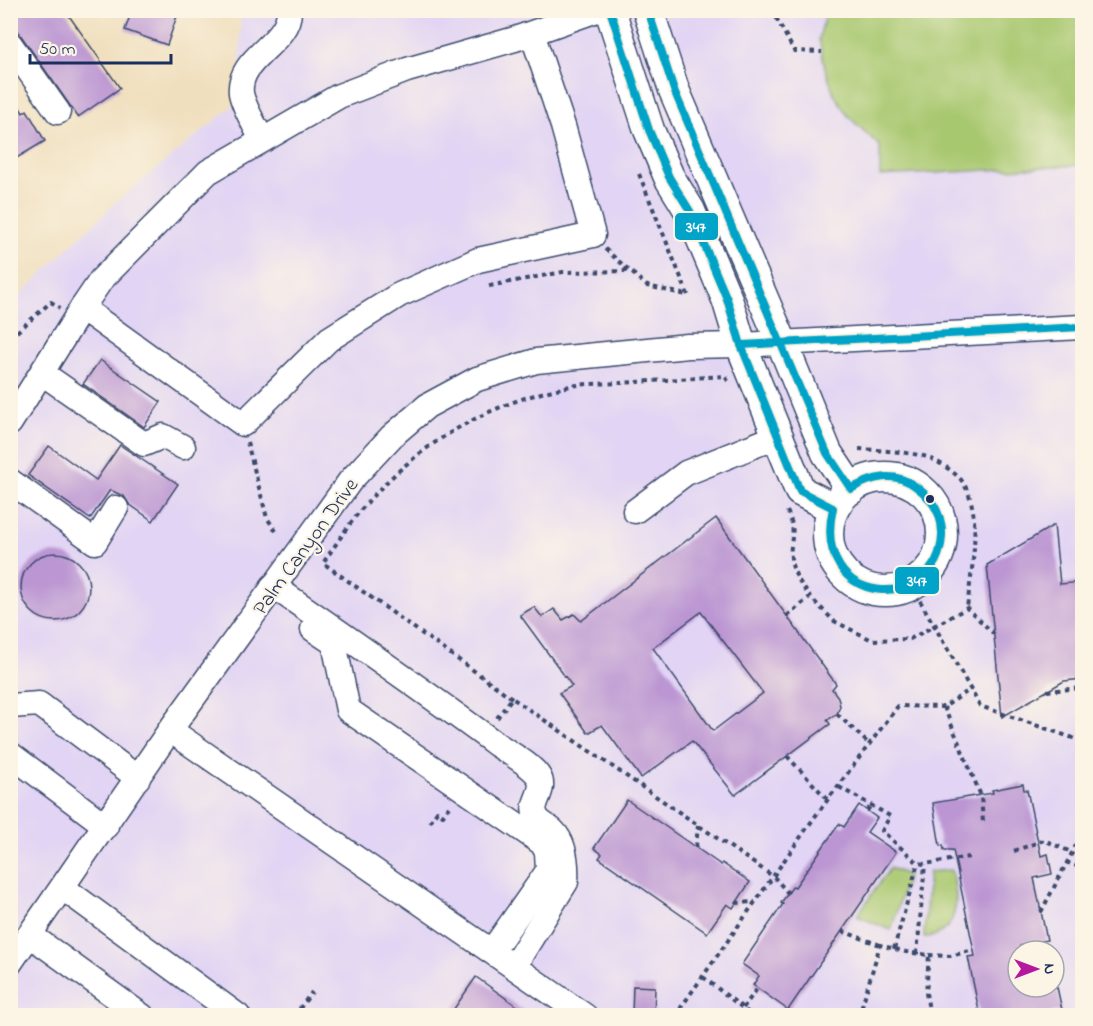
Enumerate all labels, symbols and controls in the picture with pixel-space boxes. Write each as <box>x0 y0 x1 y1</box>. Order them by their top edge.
scale bar <box>30 27 171 65</box>
text: 50 m <box>39 37 76 63</box>
line badge: 347 <box>674 212 719 241</box>
text: 347 <box>685 216 706 240</box>
street label: Palm Canyon Drive <box>247 472 369 623</box>
unlabelled marker <box>924 493 936 505</box>
line badge: 347 <box>894 566 940 595</box>
text: 347 <box>906 570 927 594</box>
north arrow <box>1006 939 1066 999</box>
text: N <box>1037 964 1061 975</box>

